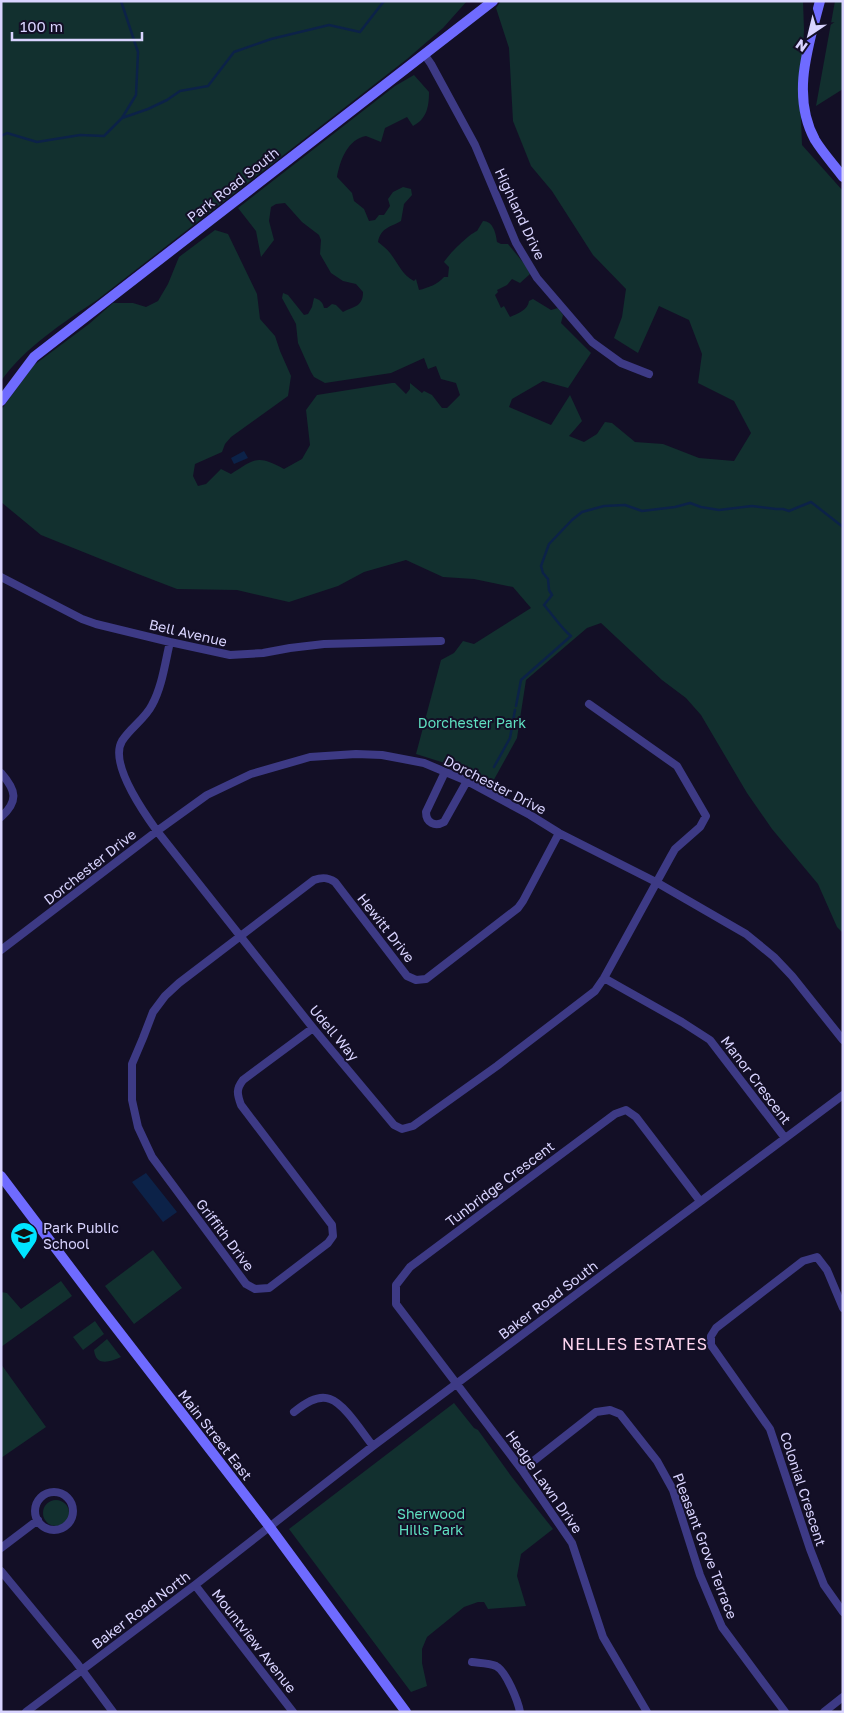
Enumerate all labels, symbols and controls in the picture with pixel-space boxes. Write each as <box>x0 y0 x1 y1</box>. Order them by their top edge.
scale bar <box>12 10 142 42</box>
north arrow <box>784 10 834 60</box>
text: 100 m <box>20 17 63 35</box>
text: N <box>792 36 810 56</box>
street label: Park Road South <box>183 144 282 226</box>
street label: Highland Drive <box>492 165 549 262</box>
street label: Bell Avenue <box>148 615 229 650</box>
park label: Dorchester Park <box>418 714 526 731</box>
street label: Dorchester Drive <box>441 751 549 818</box>
street label: Dorchester Drive <box>40 825 139 908</box>
street label: Hewitt Drive <box>354 890 419 966</box>
street label: Udell Way <box>306 1001 363 1064</box>
street label: Manor Crescent <box>718 1032 795 1127</box>
street label: Tunbridge Crescent <box>442 1137 557 1230</box>
street label: Griffith Drive <box>193 1195 258 1274</box>
place label: Park Public School <box>43 1219 119 1252</box>
school or university icon: Park Public School <box>9 1221 39 1260</box>
street label: Baker Road South <box>495 1257 601 1342</box>
district label: NELLES ESTATES <box>562 1334 708 1354</box>
street label: Main Street East <box>175 1386 256 1483</box>
street label: Hedge Lawn Drive <box>503 1427 586 1536</box>
street label: Colonial Crescent <box>777 1430 830 1548</box>
street label: Pleasant Grove Terrace <box>670 1470 741 1621</box>
park label: Sherwood Hills Park <box>397 1505 465 1538</box>
street label: Baker Road North <box>88 1567 193 1652</box>
street label: Mountview Avenue <box>209 1585 300 1696</box>

